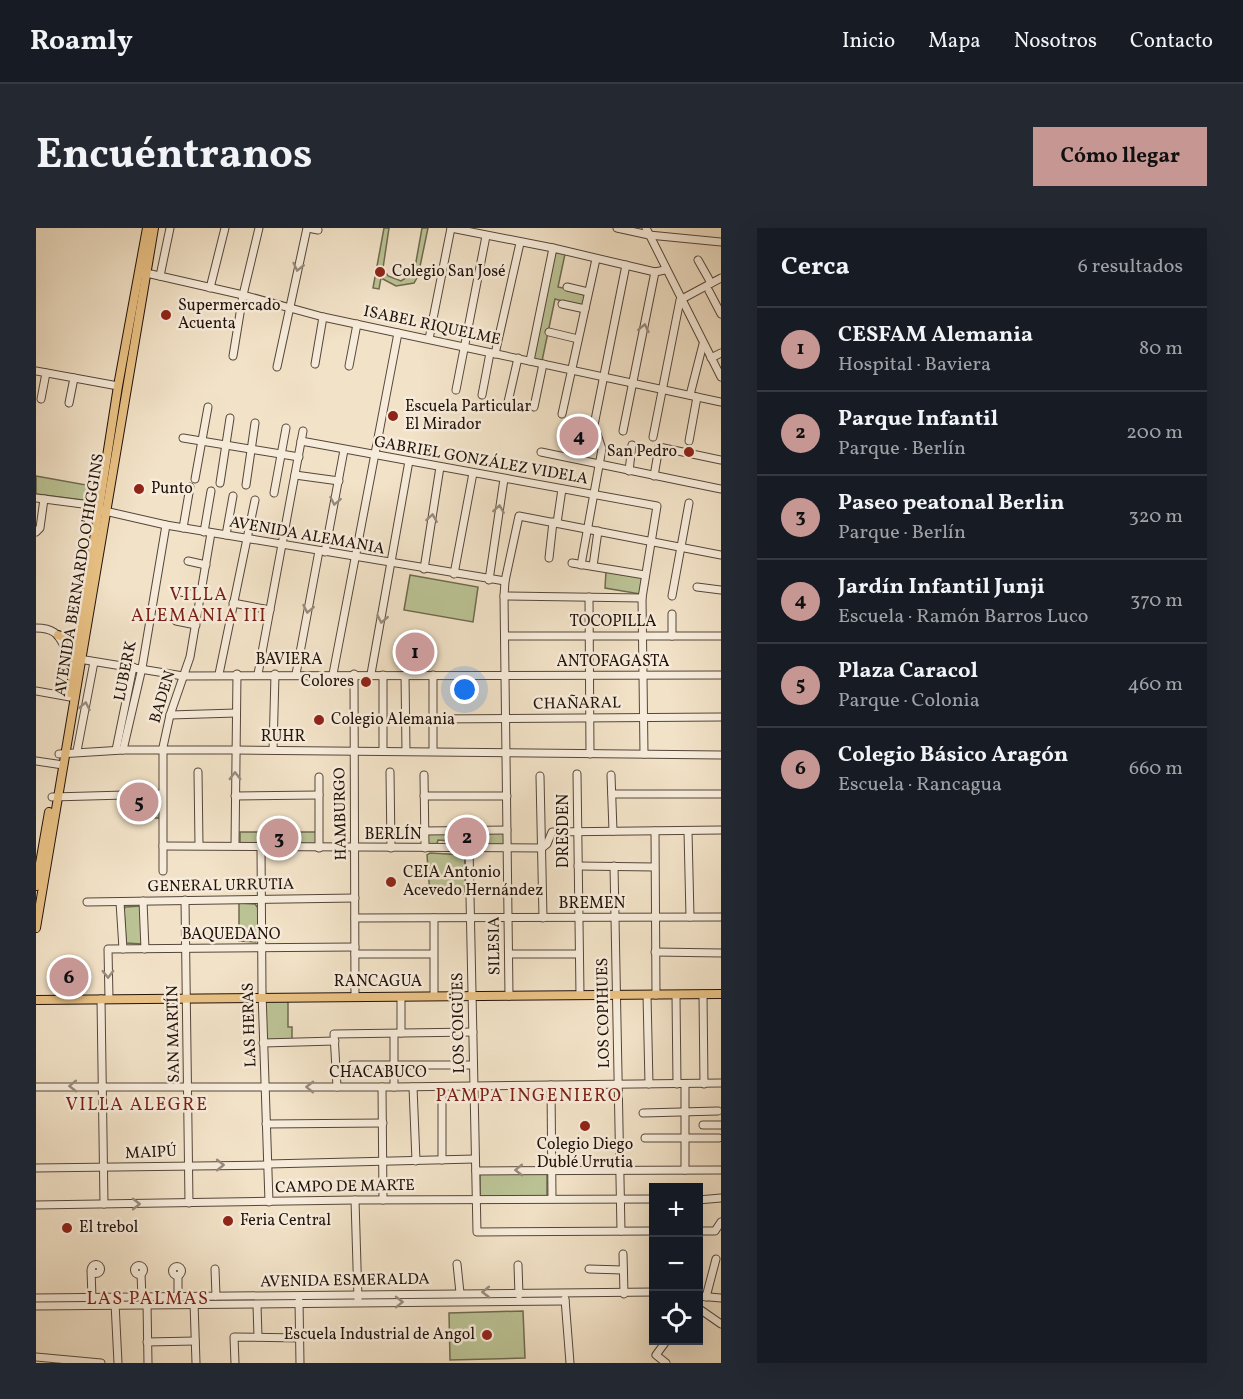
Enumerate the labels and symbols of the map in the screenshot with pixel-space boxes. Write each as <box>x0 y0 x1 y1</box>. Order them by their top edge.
place label: Colegio San José <box>392 261 506 283</box>
one-way arrow <box>292 262 305 272</box>
marker: Colegio San José <box>373 265 387 279</box>
place label: Supermercado Acuenta <box>178 295 280 335</box>
street label: ISABEL RIQUELME <box>361 301 503 351</box>
marker: Supermercado Acuenta <box>159 308 173 322</box>
one-way arrow <box>637 323 650 333</box>
place label: Escuela Particular El Mirador <box>405 396 532 436</box>
marker: Escuela Particular El Mirador <box>386 409 400 423</box>
pin: 4 <box>560 414 598 458</box>
street label: GABRIEL GONZÁLEZ VIDELA <box>372 431 590 491</box>
place label: San Pedro <box>607 441 677 463</box>
marker: San Pedro <box>682 445 696 459</box>
street label: AVENIDA BERNARDO O'HIGGINS <box>50 452 110 698</box>
place label: Punto <box>151 478 193 500</box>
marker: Punto <box>132 482 146 496</box>
one-way arrow <box>329 496 342 506</box>
one-way arrow <box>493 504 505 513</box>
street label: AVENIDA ALEMANIA <box>227 511 387 561</box>
one-way arrow <box>425 513 438 523</box>
district label: VILLA ALEMANIA III <box>131 583 267 629</box>
one-way arrow <box>302 604 315 614</box>
street label: TOCOPILLA <box>570 611 656 633</box>
one-way arrow <box>376 614 389 624</box>
pin: 1 <box>396 630 434 674</box>
street label: LUBERK <box>109 639 143 703</box>
street label: BAVIERA <box>256 649 322 671</box>
street label: ANTOFAGASTA <box>556 651 670 673</box>
street label: BADEN <box>145 668 181 726</box>
place label: Colores <box>301 671 354 693</box>
marker: Colores <box>359 675 373 689</box>
your location <box>450 675 479 704</box>
street label: CHAÑARAL <box>533 692 621 716</box>
one-way arrow <box>78 702 91 712</box>
place label: Colegio Alemania <box>331 709 455 731</box>
marker: Colegio Alemania <box>312 713 326 727</box>
street label: RUHR <box>261 726 305 748</box>
street label: HAMBURGO <box>329 767 353 861</box>
one-way arrow <box>229 772 241 781</box>
pin: 5 <box>120 780 158 824</box>
street label: DRESDEN <box>553 794 575 868</box>
pin: 2 <box>448 814 486 860</box>
pin: 3 <box>260 816 298 860</box>
street label: BERLÍN <box>364 824 422 846</box>
place label: CEIA Antonio Acevedo Hernández <box>403 862 543 902</box>
street label: GENERAL URRUTIA <box>148 874 294 898</box>
marker: CEIA Antonio Acevedo Hernández <box>384 875 398 889</box>
street label: BREMEN <box>559 893 626 915</box>
street label: SILESIA <box>483 916 507 976</box>
street label: BAQUEDANO <box>182 924 281 946</box>
pin: 6 <box>50 954 88 999</box>
street label: LOS COPIHUES <box>592 957 616 1069</box>
one-way arrow <box>102 970 114 979</box>
street label: RANCAGUA <box>334 971 422 993</box>
street label: LOS COIGÜES <box>447 972 471 1074</box>
street label: LAS HERAS <box>238 982 262 1068</box>
street label: SAN MARTÍN <box>162 985 186 1083</box>
street label: CHACABUCO <box>329 1062 427 1084</box>
one-way arrow <box>69 1080 78 1092</box>
one-way arrow <box>306 1081 315 1093</box>
district label: PAMPA INGENIERO <box>435 1084 623 1109</box>
district label: VILLA ALEGRE <box>65 1093 209 1118</box>
marker: Colegio Diego Dublé Urrutia <box>578 1119 592 1133</box>
place label: Colegio Diego Dublé Urrutia <box>537 1134 633 1174</box>
street label: MAIPÚ <box>124 1141 178 1165</box>
one-way arrow <box>216 1159 225 1171</box>
one-way arrow <box>515 1164 524 1176</box>
street label: CAMPO DE MARTE <box>275 1175 415 1199</box>
one-way arrow <box>132 1198 141 1210</box>
place label: Feria Central <box>240 1210 331 1232</box>
marker: Feria Central <box>221 1214 235 1228</box>
place label: El trebol <box>79 1217 139 1239</box>
marker: El trebol <box>60 1221 74 1235</box>
street label: AVENIDA ESMERALDA <box>260 1269 430 1293</box>
one-way arrow <box>482 1286 491 1298</box>
district label: LAS PALMAS <box>87 1287 209 1312</box>
one-way arrow <box>395 1296 404 1308</box>
place label: Escuela Industrial de Angol <box>284 1324 475 1346</box>
marker: Escuela Industrial de Angol <box>480 1328 494 1342</box>

